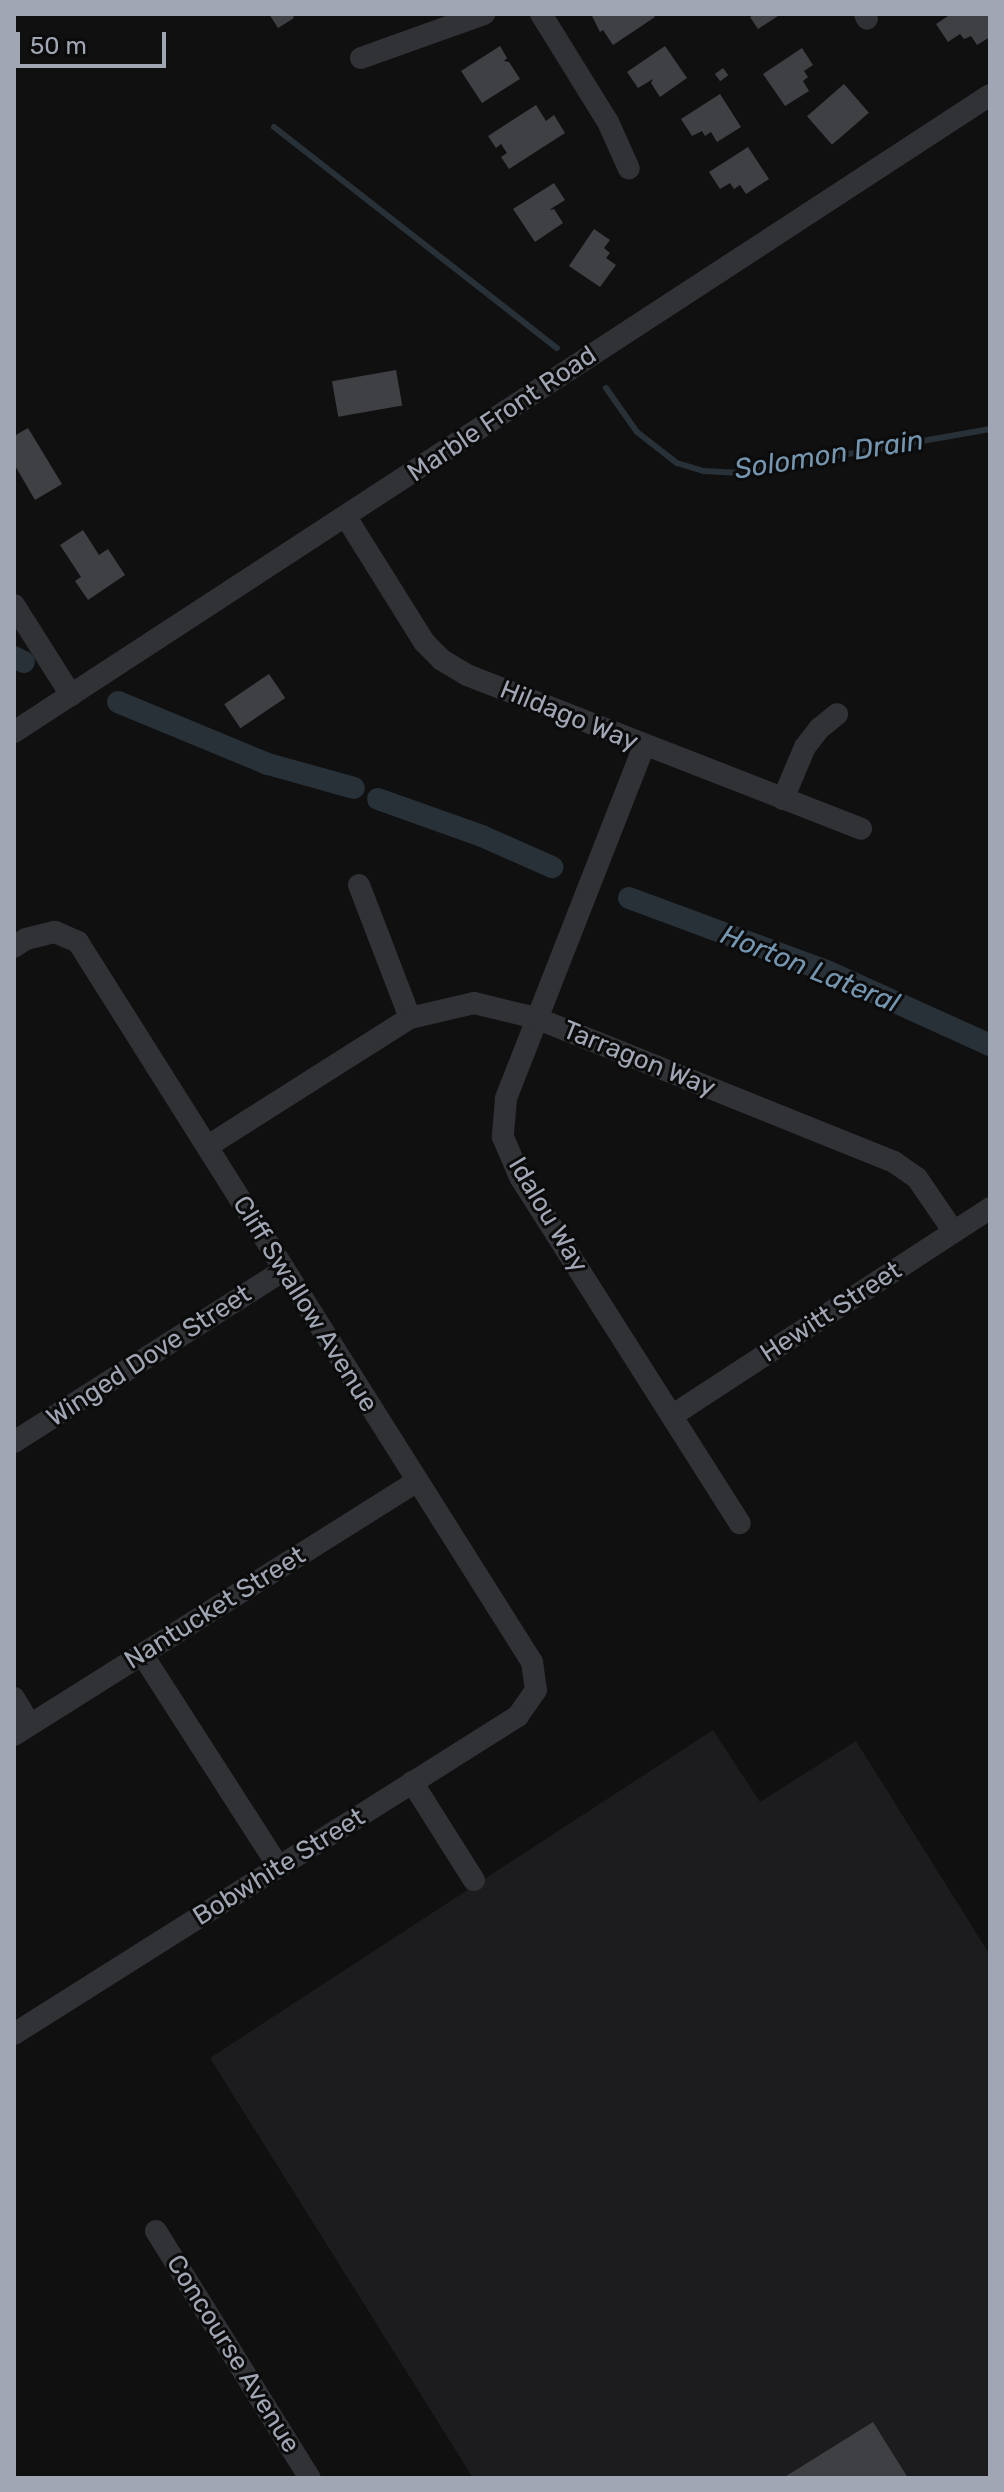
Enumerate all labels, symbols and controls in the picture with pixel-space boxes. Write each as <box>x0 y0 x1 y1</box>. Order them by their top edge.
scale bar <box>20 16 170 66</box>
text: 50 m <box>30 32 87 60</box>
street label: Marble Front Road <box>402 339 602 489</box>
water label: Solomon Drain <box>732 423 926 487</box>
street label: Hildago Way <box>495 674 643 758</box>
water label: Horton Lateral <box>716 918 904 1020</box>
street label: Tarragon Way <box>558 1014 720 1104</box>
street label: Idalou Way <box>501 1152 595 1278</box>
street label: Cliff Swallow Avenue <box>225 1189 385 1419</box>
street label: Hewitt Street <box>755 1255 907 1369</box>
street label: Winged Dove Street <box>41 1278 257 1434</box>
street label: Nantucket Street <box>119 1540 311 1676</box>
street label: Bobwhite Street <box>187 1802 371 1932</box>
street label: Concourse Avenue <box>159 2249 307 2459</box>

